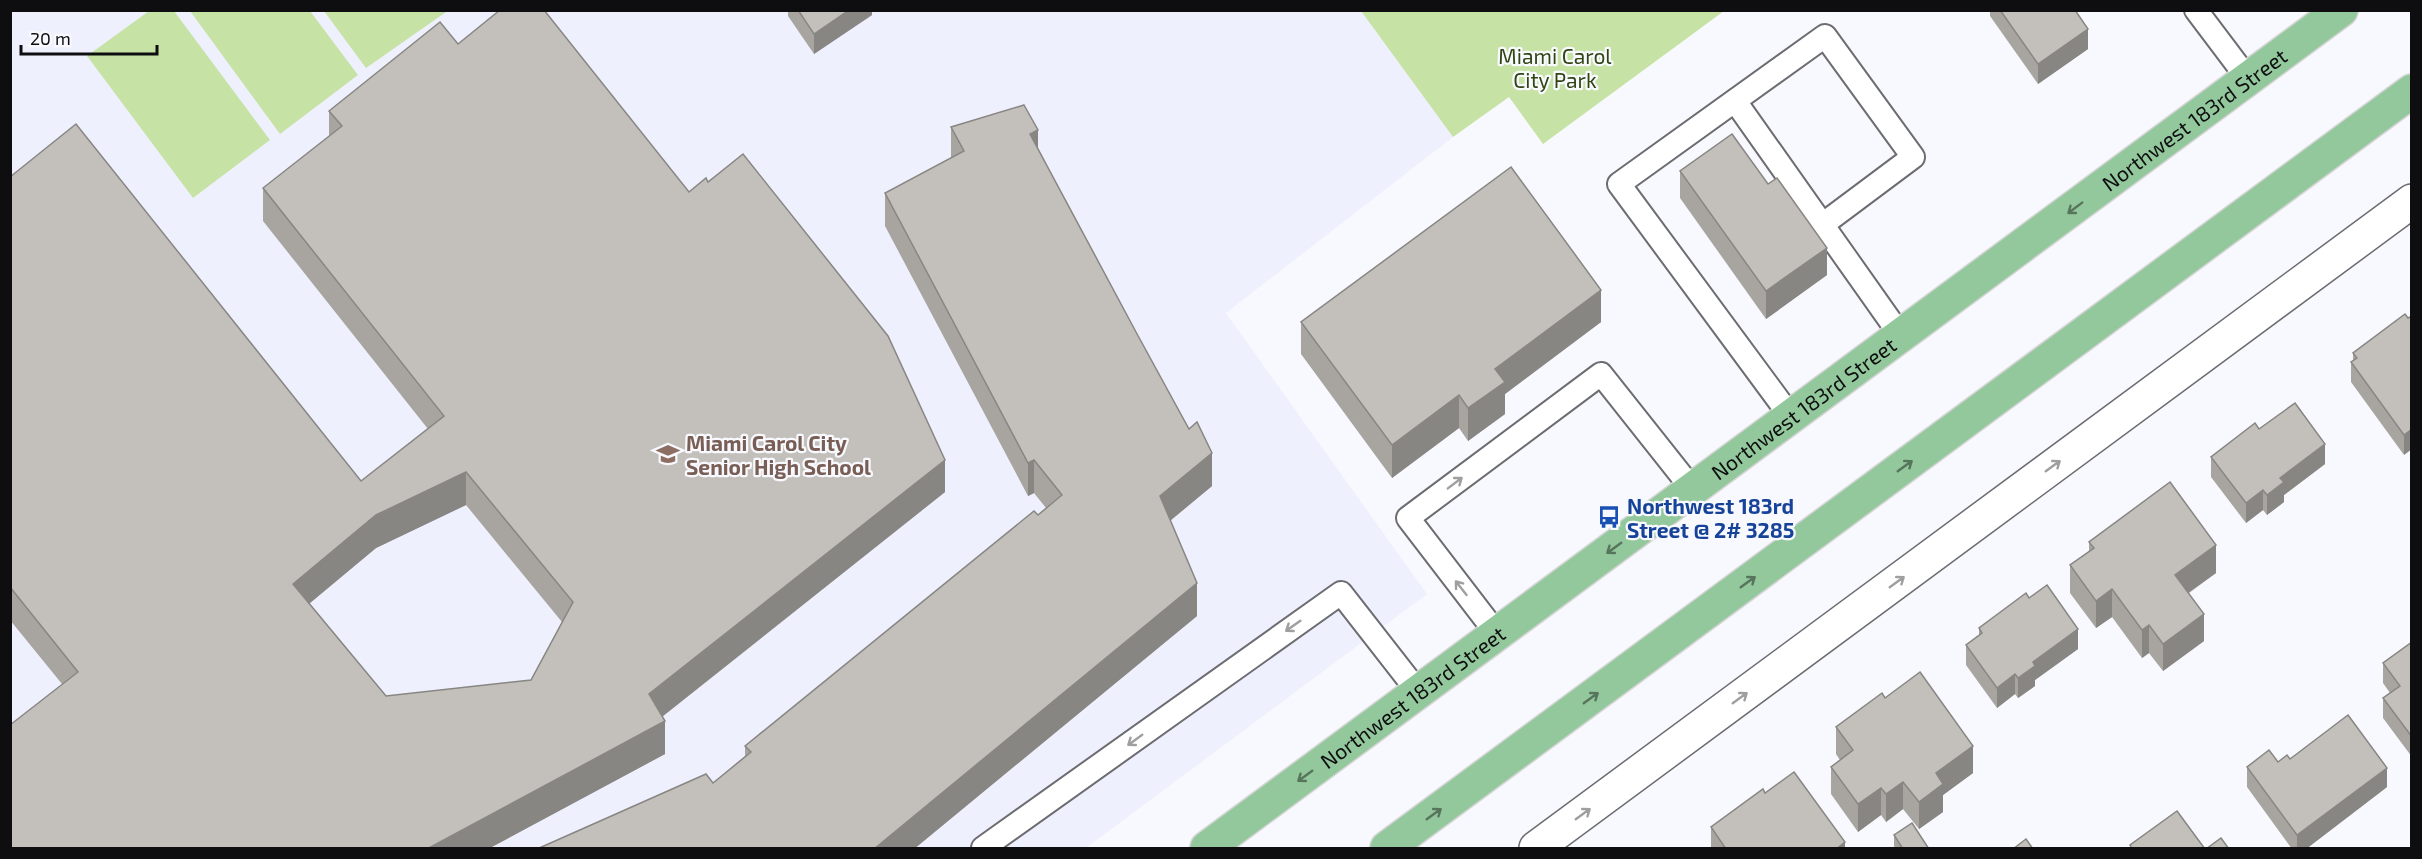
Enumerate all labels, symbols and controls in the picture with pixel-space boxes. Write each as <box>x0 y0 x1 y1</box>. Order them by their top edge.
scale bar <box>21 18 158 56</box>
text: 20 m <box>30 27 71 49</box>
street label: Northwest 183rd Street <box>2097 42 2291 195</box>
park label: Miami Carol City Park <box>1498 43 1612 92</box>
one-way arrow <box>2067 201 2083 214</box>
street label: Northwest 183rd Street <box>1706 331 1900 484</box>
place label: Miami Carol City Senior High School <box>686 430 871 479</box>
school or university icon: Miami Carol City Senior High School <box>655 441 681 467</box>
one-way arrow <box>1896 460 1912 472</box>
one-way arrow <box>2045 460 2061 472</box>
one-way arrow <box>1446 477 1462 489</box>
place label: Northwest 183rd Street @ 2# 3285 <box>1627 493 1794 542</box>
bus stop icon: Northwest 183rd Street @ 2# 3285 <box>1596 504 1622 530</box>
one-way arrow <box>1606 542 1622 554</box>
one-way arrow <box>1739 576 1755 588</box>
one-way arrow <box>1888 576 1904 588</box>
one-way arrow <box>1455 580 1468 596</box>
one-way arrow <box>1286 620 1302 632</box>
street label: Northwest 183rd Street <box>1315 620 1509 773</box>
one-way arrow <box>1731 691 1747 704</box>
one-way arrow <box>1583 692 1599 705</box>
one-way arrow <box>1127 733 1143 746</box>
one-way arrow <box>1298 770 1314 783</box>
one-way arrow <box>1426 807 1442 820</box>
one-way arrow <box>1575 807 1591 820</box>

